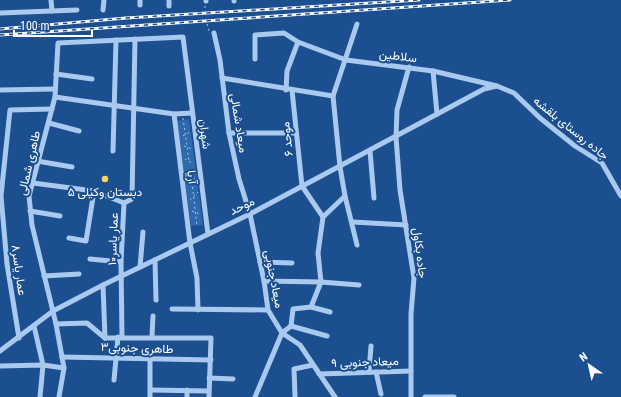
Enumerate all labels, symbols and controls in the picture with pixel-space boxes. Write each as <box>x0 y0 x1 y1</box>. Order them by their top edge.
scale bar <box>14 12 92 38</box>
text: 100 m <box>20 19 50 33</box>
street label: سلاطین <box>378 47 418 66</box>
street label: میعاد شمالی <box>226 92 251 154</box>
street label: جاده روستای بلقشه <box>530 93 611 163</box>
street label: شهران <box>195 118 214 150</box>
street label: موحد ۶ <box>278 121 297 157</box>
street label: طاهری شمالی <box>15 129 44 197</box>
street label: آریا <box>183 169 200 186</box>
marker: دبستان وکیلی ۵ <box>100 174 110 184</box>
place label: دبستان وکیلی ۵ <box>68 185 142 200</box>
street label: موحد <box>227 194 257 219</box>
street label: عمار یاسر۱۰ <box>105 212 122 266</box>
street label: جاده بکاول <box>409 227 430 279</box>
street label: عمار یاسر۸ <box>8 244 29 296</box>
street label: میعاد جنوبی <box>261 249 287 310</box>
street label: طاهری جنوبی۳ <box>100 340 174 357</box>
north arrow <box>569 345 609 385</box>
text: N <box>577 350 590 364</box>
street label: میعاد جنوبی ۹ <box>331 354 399 371</box>

